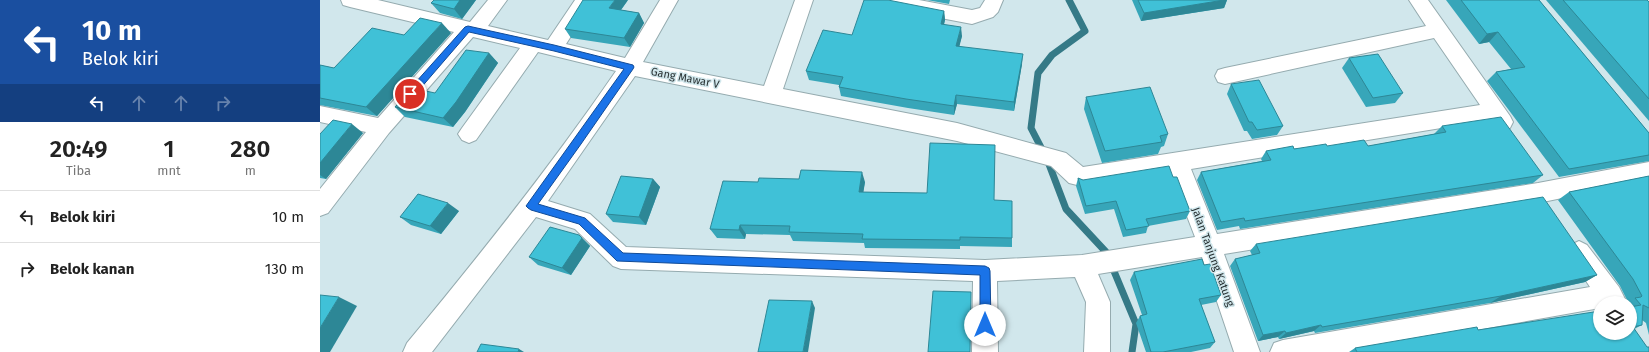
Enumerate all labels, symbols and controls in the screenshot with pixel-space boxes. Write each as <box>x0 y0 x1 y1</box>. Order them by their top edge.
text: 10 m <box>82 14 142 47</box>
icon: left <box>16 16 68 68</box>
text: Belok kiri <box>82 48 159 70</box>
street label: Gang Mawar V <box>650 65 721 91</box>
pin <box>393 77 427 111</box>
icon: arrive <box>399 83 421 105</box>
icon: left <box>86 92 108 114</box>
icon: ahead <box>128 92 150 114</box>
icon: ahead <box>170 92 192 114</box>
icon: right <box>212 92 234 114</box>
text: 20:49 <box>50 135 108 163</box>
text: 1 <box>164 135 174 163</box>
text: 280 <box>230 135 270 163</box>
text: Tiba <box>66 163 91 178</box>
text: mnt <box>157 163 181 178</box>
text: m <box>245 163 256 178</box>
icon: left <box>16 206 38 228</box>
street label: Jalan Tanjung Katung <box>1189 206 1237 309</box>
text: Belok kiri <box>50 208 115 226</box>
text: 10 m <box>272 208 304 226</box>
icon: right <box>16 258 38 280</box>
text: Belok kanan <box>50 260 134 278</box>
text: 130 m <box>265 260 304 278</box>
map controls <box>1593 296 1637 340</box>
button: layers <box>1593 296 1637 340</box>
position arrow <box>964 304 1006 346</box>

